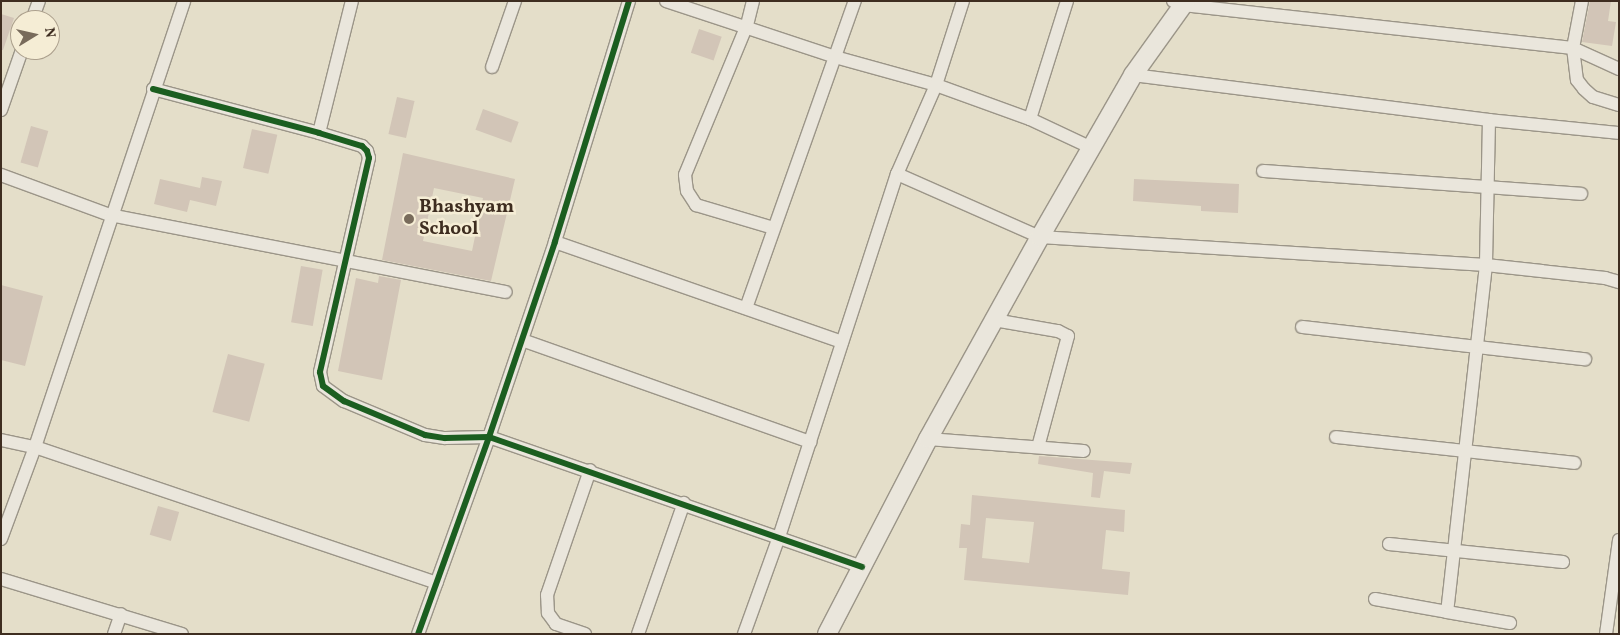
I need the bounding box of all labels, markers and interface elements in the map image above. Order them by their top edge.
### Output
north arrow [10,10,60,60]
text: N [39,26,59,39]
place label: Bhashyam School [419,197,514,241]
marker: Bhashyam School [403,213,415,225]

